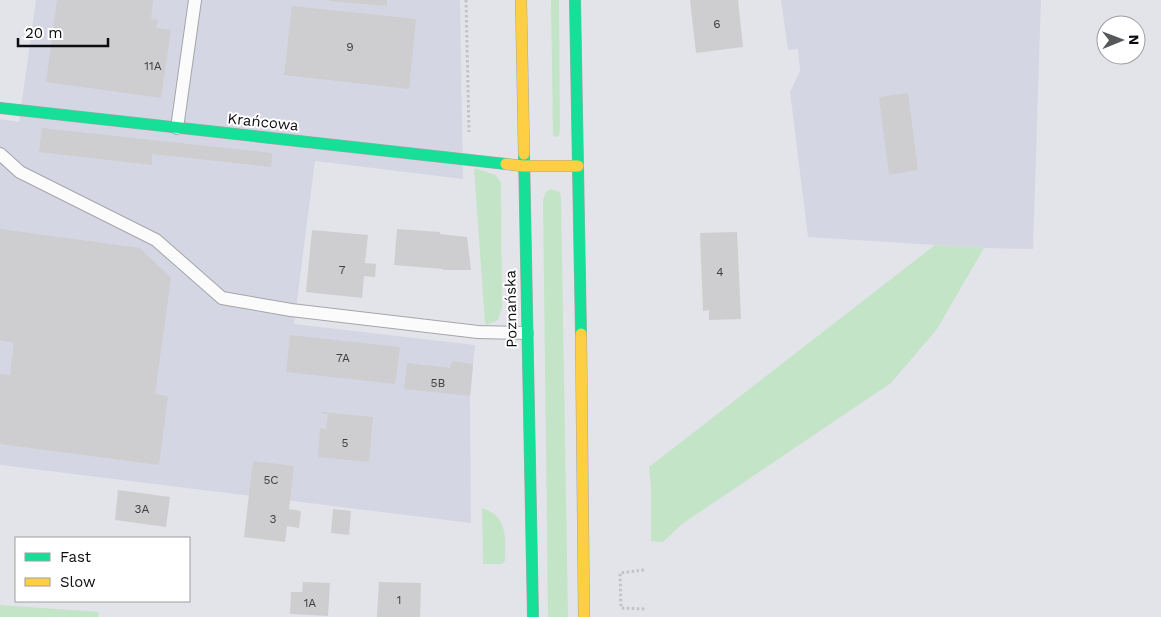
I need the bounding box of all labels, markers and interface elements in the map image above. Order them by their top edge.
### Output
scale bar [18,15,108,47]
north arrow [1096,15,1146,65]
house number: 6 [713,17,721,31]
text: 20 m [25,24,63,42]
text: N [1126,34,1142,45]
house number: 9 [346,40,354,54]
house number: 11A [144,59,162,73]
street label: Krańcowa [226,109,300,135]
house number: 7 [339,263,346,277]
house number: 4 [716,265,724,279]
street label: Poznańska [501,269,521,348]
house number: 7A [336,351,350,365]
house number: 5B [431,376,446,390]
house number: 5 [342,436,349,450]
house number: 5C [263,473,279,487]
house number: 3A [135,502,150,516]
house number: 3 [270,512,277,526]
legend [15,537,190,602]
text: Fast [60,548,92,566]
text: Slow [60,573,96,591]
house number: 1 [397,593,401,607]
house number: 1A [304,596,316,610]

